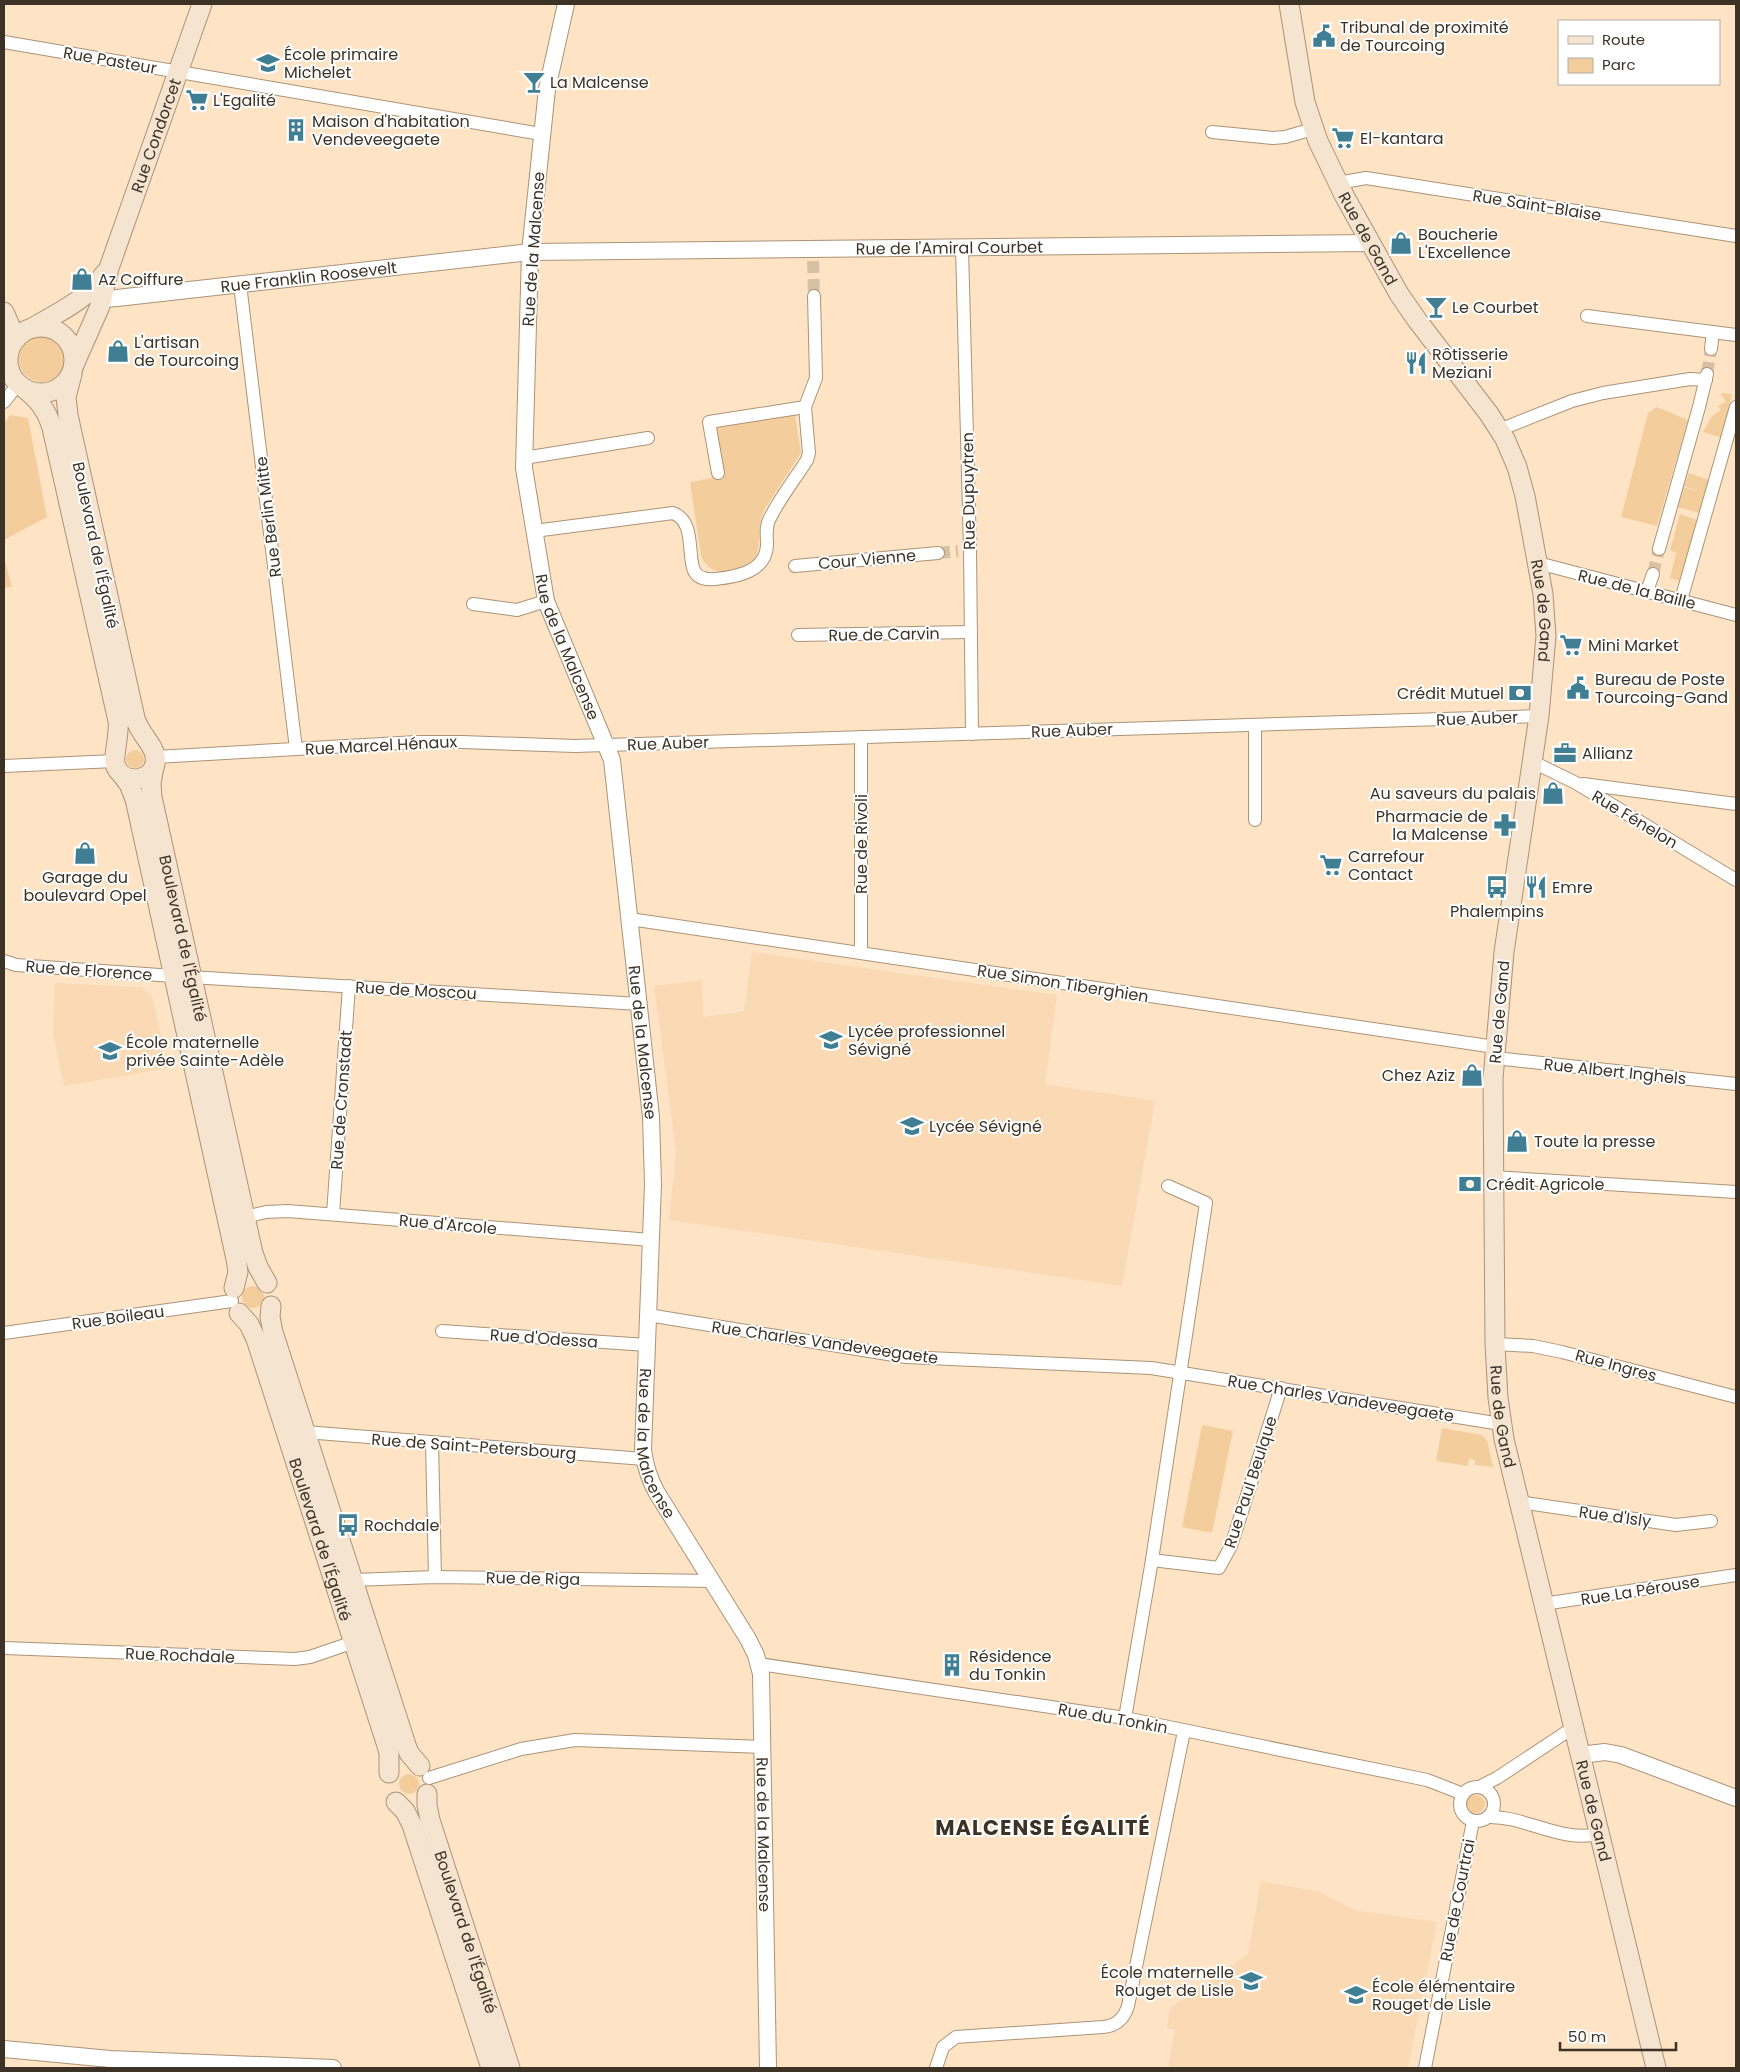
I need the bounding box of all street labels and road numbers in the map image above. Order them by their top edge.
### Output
street label: Rue Pasteur [61,41,158,80]
street label: Rue Condorcet [125,75,187,196]
street label: Rue de la Malcense [517,171,550,327]
street label: Rue Saint-Blaise [1471,184,1603,227]
street label: Rue de Gand [1332,188,1403,290]
street label: Rue de l'Amiral Courbet [856,236,1043,261]
street label: Rue Franklin Roosevelt [219,256,398,298]
street label: Rue Dupuytren [956,432,981,550]
street label: Rue Berlin Mitte [250,455,287,579]
street label: Boulevard de l'Égalité [67,460,124,631]
street label: Cour Vienne [817,544,917,575]
street label: Rue de Gand [1525,557,1557,663]
street label: Rue de la Baille [1576,564,1698,615]
street label: Rue de la Malcense [530,572,605,724]
street label: Rue de Carvin [828,622,940,647]
street label: Rue Auber [1436,706,1518,731]
street label: Rue Auber [1031,718,1113,743]
street label: Rue Marcel Hénaux [304,730,458,761]
street label: Rue Auber [627,731,709,756]
street label: Rue Fénelon [1587,785,1682,854]
street label: Rue de Rivoli [850,794,873,894]
street label: Boulevard de l'Égalité [153,853,212,1024]
street label: Rue de Florence [25,955,153,986]
street label: Rue Simon Tiberghien [976,959,1150,1008]
street label: Rue de Gand [1484,959,1515,1065]
street label: Rue de la Malcense [622,964,662,1121]
street label: Rue de Moscou [355,976,477,1005]
street label: Rue de Cronstadt [325,1029,358,1170]
street label: Rue Albert Inghels [1543,1053,1687,1090]
street label: Rue d'Arcole [398,1209,498,1240]
street label: Rue Boileau [70,1300,166,1335]
street label: Rue Charles Vandeveegaete [710,1315,940,1370]
street label: Rue d'Odessa [489,1323,599,1354]
street label: Rue Ingres [1573,1344,1659,1387]
street label: Rue de Gand [1484,1365,1522,1470]
street label: Rue de la Malcense [631,1368,681,1523]
street label: Rue Charles Vandeveegaete [1226,1369,1456,1428]
street label: Rue Paul Beulque [1218,1413,1283,1551]
street label: Rue de Saint-Petersbourg [371,1428,577,1465]
street label: Boulevard de l'Égalité [283,1455,357,1624]
street label: Rue d'Isly [1577,1500,1653,1533]
street label: Rue de Riga [486,1566,580,1591]
street label: Rue La Pérouse [1579,1570,1701,1611]
street label: Rue Rochdale [125,1642,235,1669]
street label: Rue du Tonkin [1056,1698,1170,1739]
street label: Rue de la Malcense [750,1757,776,1912]
street label: Rue de Gand [1570,1758,1617,1864]
street label: Rue de Courtrai [1434,1837,1481,1963]
street label: Boulevard de l'Égalité [429,1848,503,2017]

